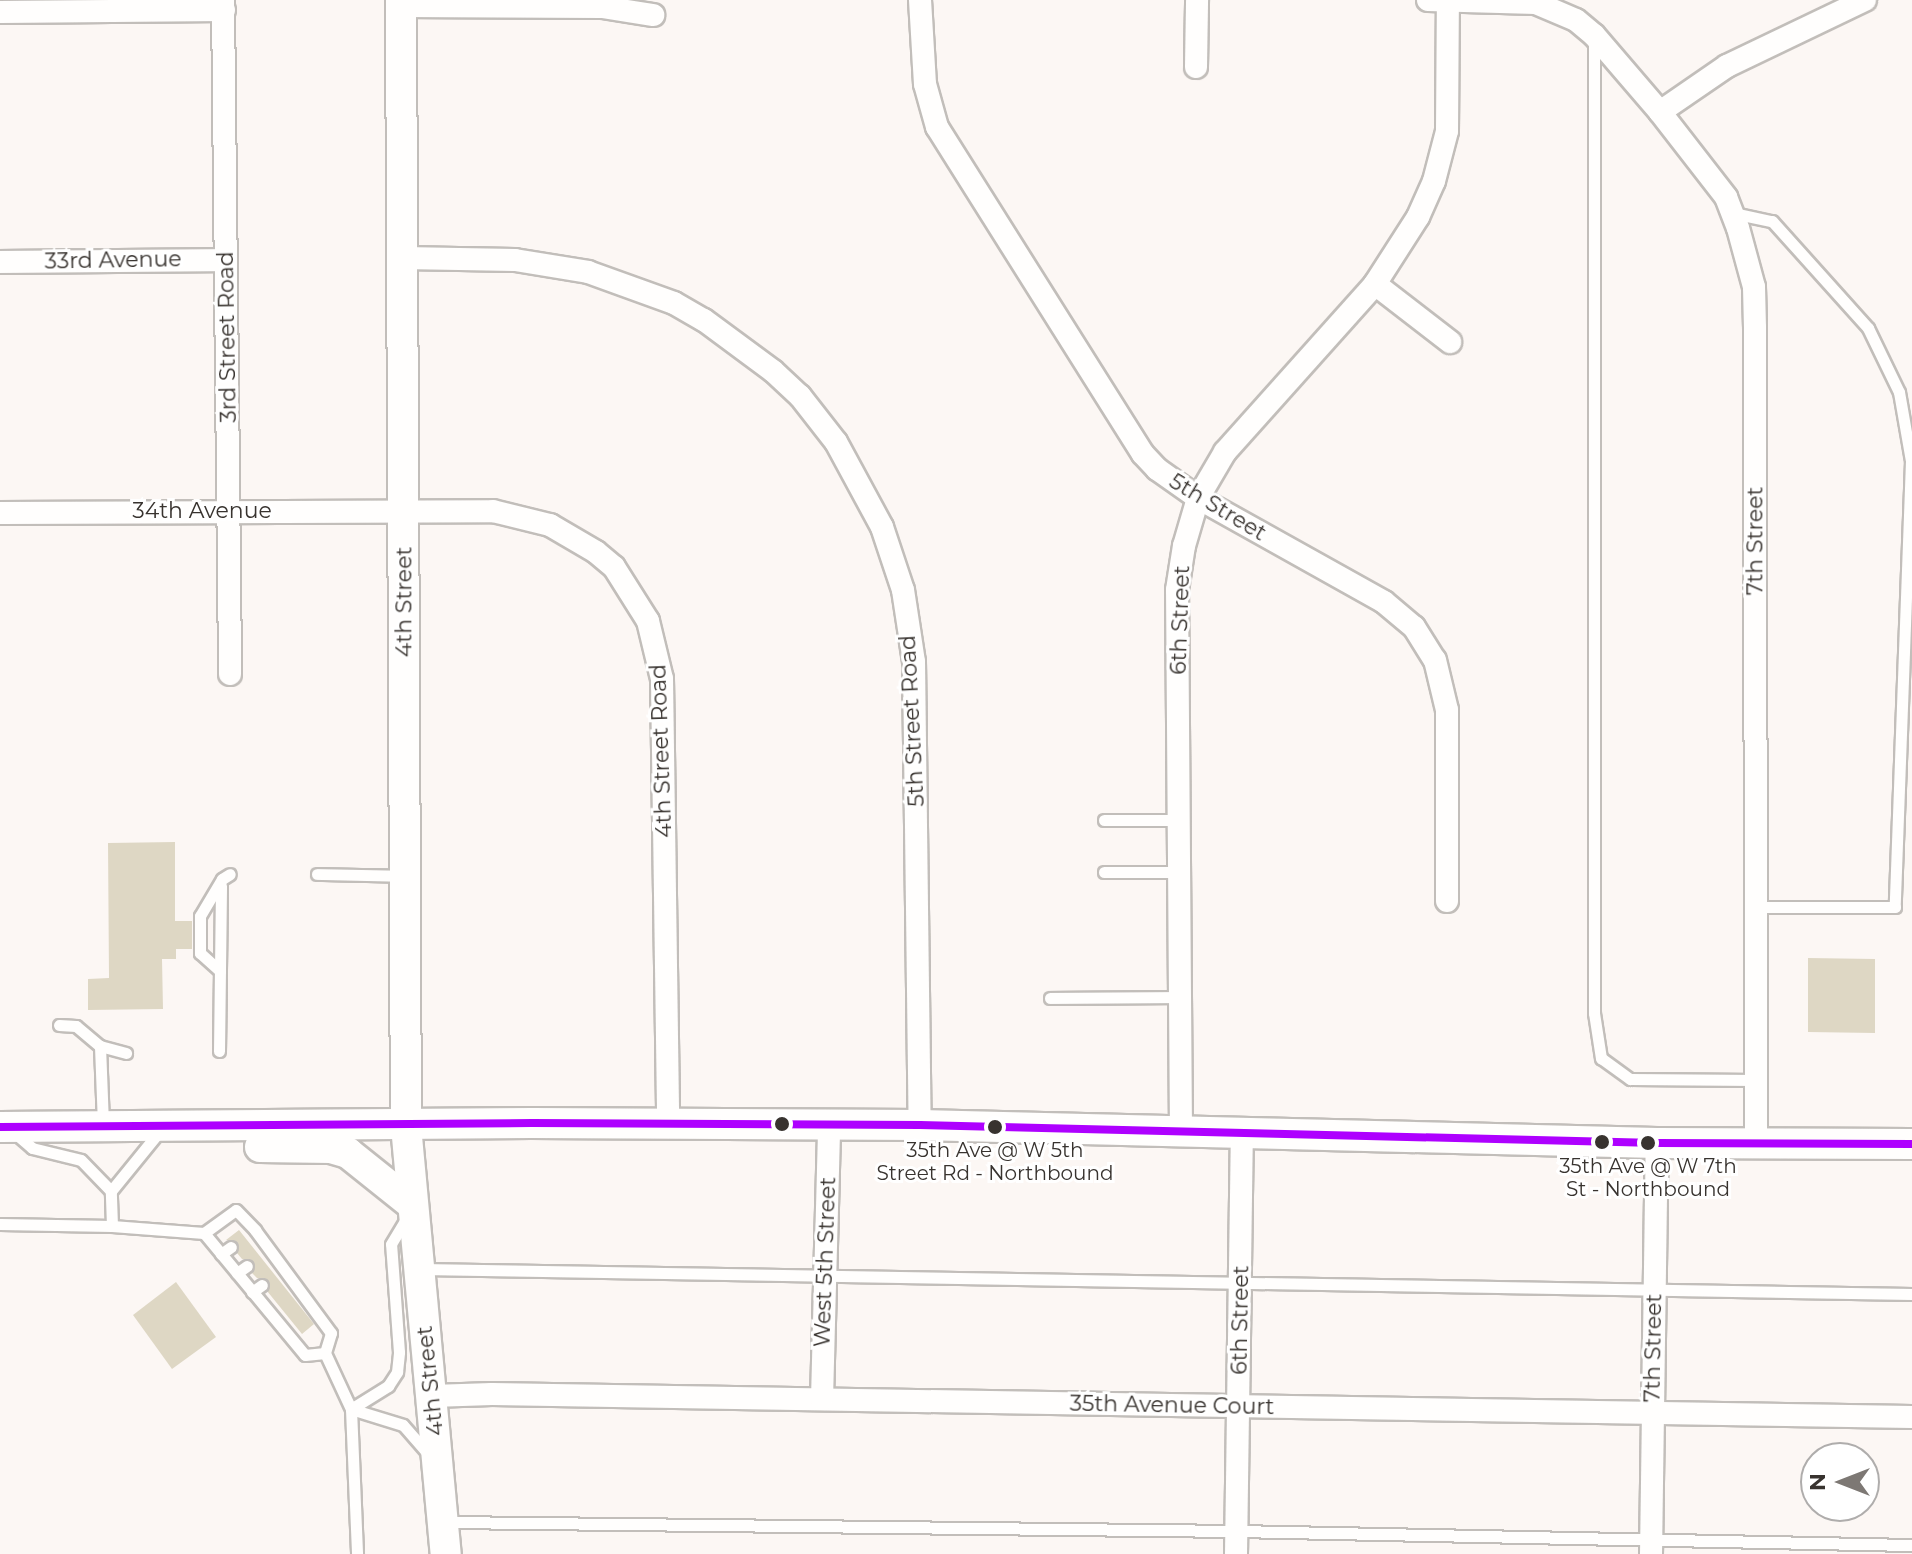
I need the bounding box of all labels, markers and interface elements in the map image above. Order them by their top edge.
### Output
street label: 33rd Avenue [44,246,182,274]
street label: 3rd Street Road [212,251,242,423]
street label: 5th Street [1165,468,1271,546]
street label: 7th Street [1742,487,1768,595]
street label: 34th Avenue [132,498,272,524]
street label: 4th Street [391,547,417,657]
street label: 6th Street [1165,565,1195,675]
street label: 5th Street Road [894,635,930,807]
street label: 4th Street Road [645,664,677,838]
unlabelled marker [774,1116,790,1132]
marker: 35th Ave @ W 5th Street Rd - Northbound [987,1119,1003,1135]
unlabelled marker [1594,1134,1610,1150]
marker: 35th Ave @ W 7th St - Northbound [1640,1135,1656,1151]
place label: 35th Ave @ W 5th Street Rd - Northbound [876,1138,1114,1185]
place label: 35th Ave @ W 7th St - Northbound [1559,1154,1737,1201]
street label: West 5th Street [809,1176,841,1348]
street label: 6th Street [1226,1265,1254,1375]
street label: 7th Street [1639,1293,1667,1403]
street label: 4th Street [411,1325,449,1437]
street label: 35th Avenue Court [1069,1390,1275,1420]
north arrow [1800,1442,1880,1522]
text: N [1804,1473,1831,1491]

